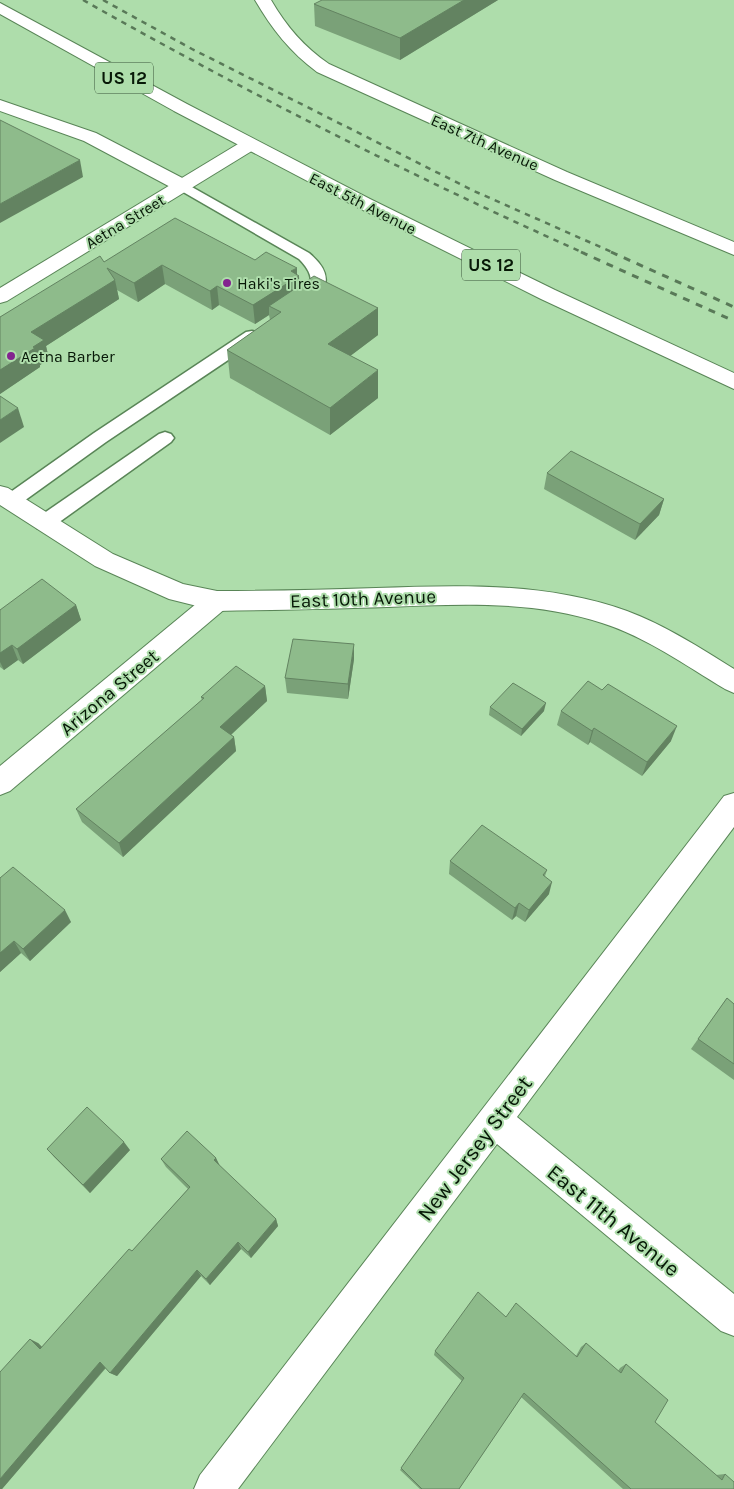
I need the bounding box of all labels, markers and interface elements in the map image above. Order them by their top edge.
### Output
road number: US 12 [95,62,153,94]
street label: East 7th Avenue [428,110,541,175]
street label: East 5th Avenue [306,168,419,239]
street label: Aetna Street [82,190,169,253]
road number: US 12 [462,250,520,280]
place label: Haki's Tires [237,274,320,293]
marker: Haki's Tires [221,277,233,289]
place label: Aetna Barber [21,347,115,366]
marker: Aetna Barber [5,350,17,362]
street label: East 10th Avenue [290,585,436,613]
street label: Arizona Street [56,645,163,740]
street label: New Jersey Street [412,1071,538,1226]
street label: East 11th Avenue [542,1159,685,1282]

